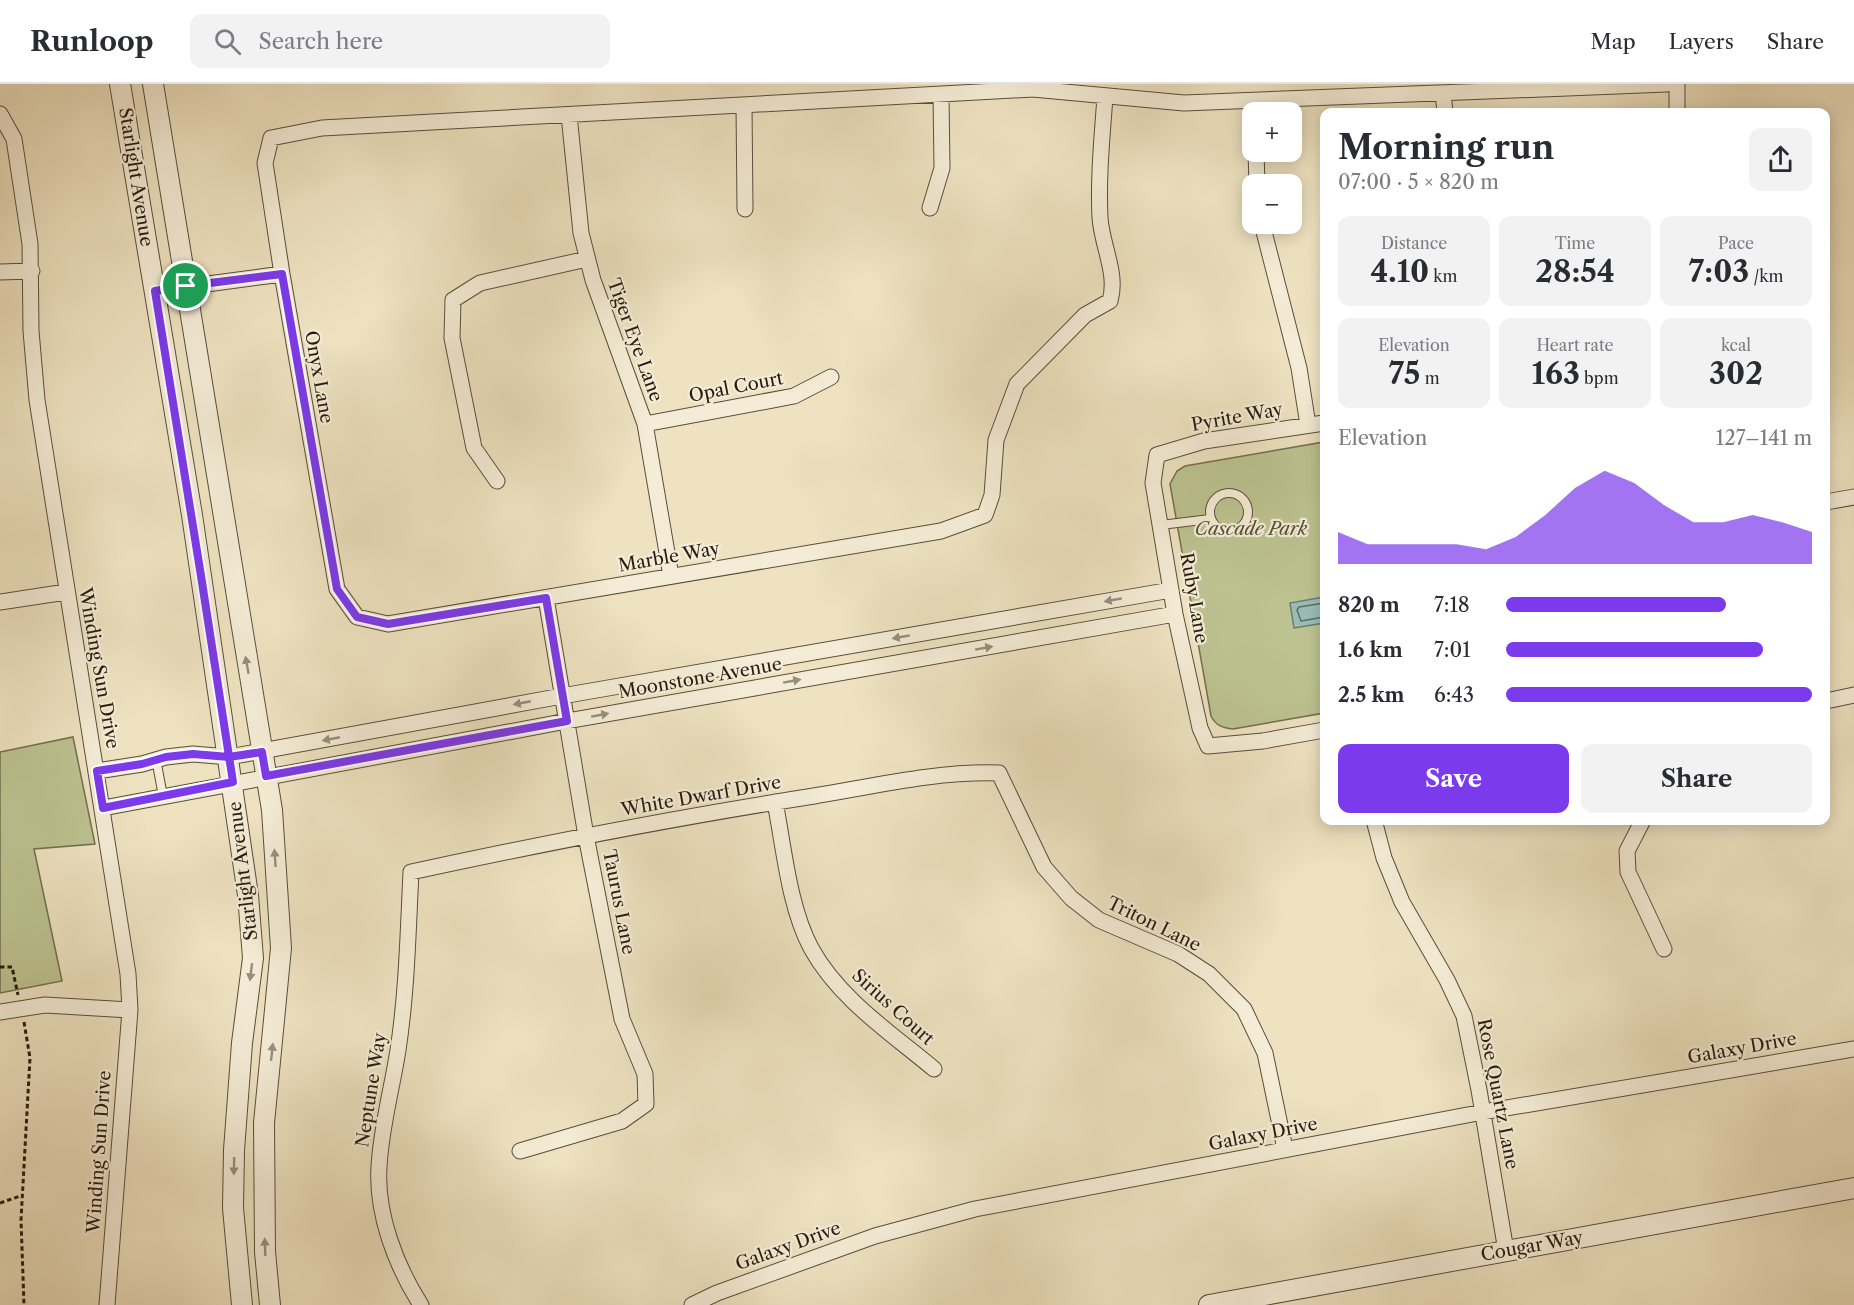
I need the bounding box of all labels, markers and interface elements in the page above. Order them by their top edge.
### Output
search box [190,14,610,68]
text: Runloop [30,24,154,58]
icon: search [211,25,244,58]
text: Search here [259,28,383,55]
text: Map [1591,29,1636,54]
text: Layers [1669,29,1734,54]
text: Share [1767,29,1824,54]
map controls [1242,102,1302,234]
button: + [1242,102,1302,162]
street label: Starlight Avenue [114,106,158,248]
text: Morning run [1338,127,1554,168]
button: share [1749,128,1812,191]
text: 07:00 · 5 × 820 m [1338,170,1499,194]
button: − [1242,174,1302,234]
text: Distance [1381,233,1447,253]
text: Time [1555,233,1595,253]
text: Pace [1718,233,1754,253]
text: 4.10 [1371,253,1429,290]
text: 28:54 [1535,253,1615,290]
text: 7:03 [1689,253,1749,290]
pin [160,260,211,311]
text: km [1429,266,1457,286]
text: /km [1749,266,1783,286]
icon: arrive [169,269,202,302]
street label: Tiger Eye Lane [602,275,668,405]
street label: Onyx Lane [300,329,338,425]
text: Elevation [1378,335,1450,355]
text: Heart rate [1536,335,1614,355]
text: kcal [1721,335,1751,355]
text: 75 [1388,355,1420,392]
text: 163 [1531,355,1580,392]
text: 302 [1709,355,1763,392]
street label: Opal Court [687,367,786,407]
text: m [1420,368,1440,388]
text: bpm [1580,368,1619,388]
street label: Pyrite Way [1189,398,1286,436]
text: Elevation [1338,426,1427,450]
text: 127–141 m [1716,426,1812,450]
park label: Cascade Park [1195,518,1308,540]
street label: Marble Way [617,537,722,577]
street label: Ruby Lane [1175,551,1213,645]
street label: Winding Sun Drive [74,585,124,750]
text: 820 m [1338,593,1400,617]
text: 7:18 [1434,593,1470,617]
one-way arrow [1104,596,1123,605]
one-way arrow [891,633,910,642]
text: 1.6 km [1338,638,1403,662]
text: 7:01 [1434,638,1471,662]
one-way arrow [975,643,994,652]
street label: Moonstone Avenue [617,653,783,703]
one-way arrow [242,655,251,674]
one-way arrow [783,677,802,686]
text: 2.5 km [1338,683,1405,707]
text: 6:43 [1434,683,1474,707]
one-way arrow [513,699,532,708]
one-way arrow [591,710,610,719]
one-way arrow [321,735,340,744]
button: Save [1338,744,1569,813]
button: Share [1581,744,1812,813]
street label: White Dwarf Drive [618,771,783,821]
street label: Starlight Avenue [224,800,262,942]
one-way arrow [270,848,280,867]
street label: Taurus Lane [598,848,640,956]
street label: Triton Lane [1104,892,1204,956]
one-way arrow [246,963,256,982]
street label: Sirius Court [847,964,939,1050]
street label: Rose Quartz Lane [1473,1017,1523,1171]
street label: Galaxy Drive [1686,1028,1798,1068]
street label: Neptune Way [351,1030,391,1149]
one-way arrow [267,1043,277,1062]
street label: Winding Sun Drive [82,1070,116,1235]
street label: Galaxy Drive [1207,1113,1319,1155]
one-way arrow [229,1157,239,1176]
street label: Galaxy Drive [732,1217,844,1275]
street label: Cougar Way [1479,1226,1586,1266]
one-way arrow [261,1237,270,1256]

